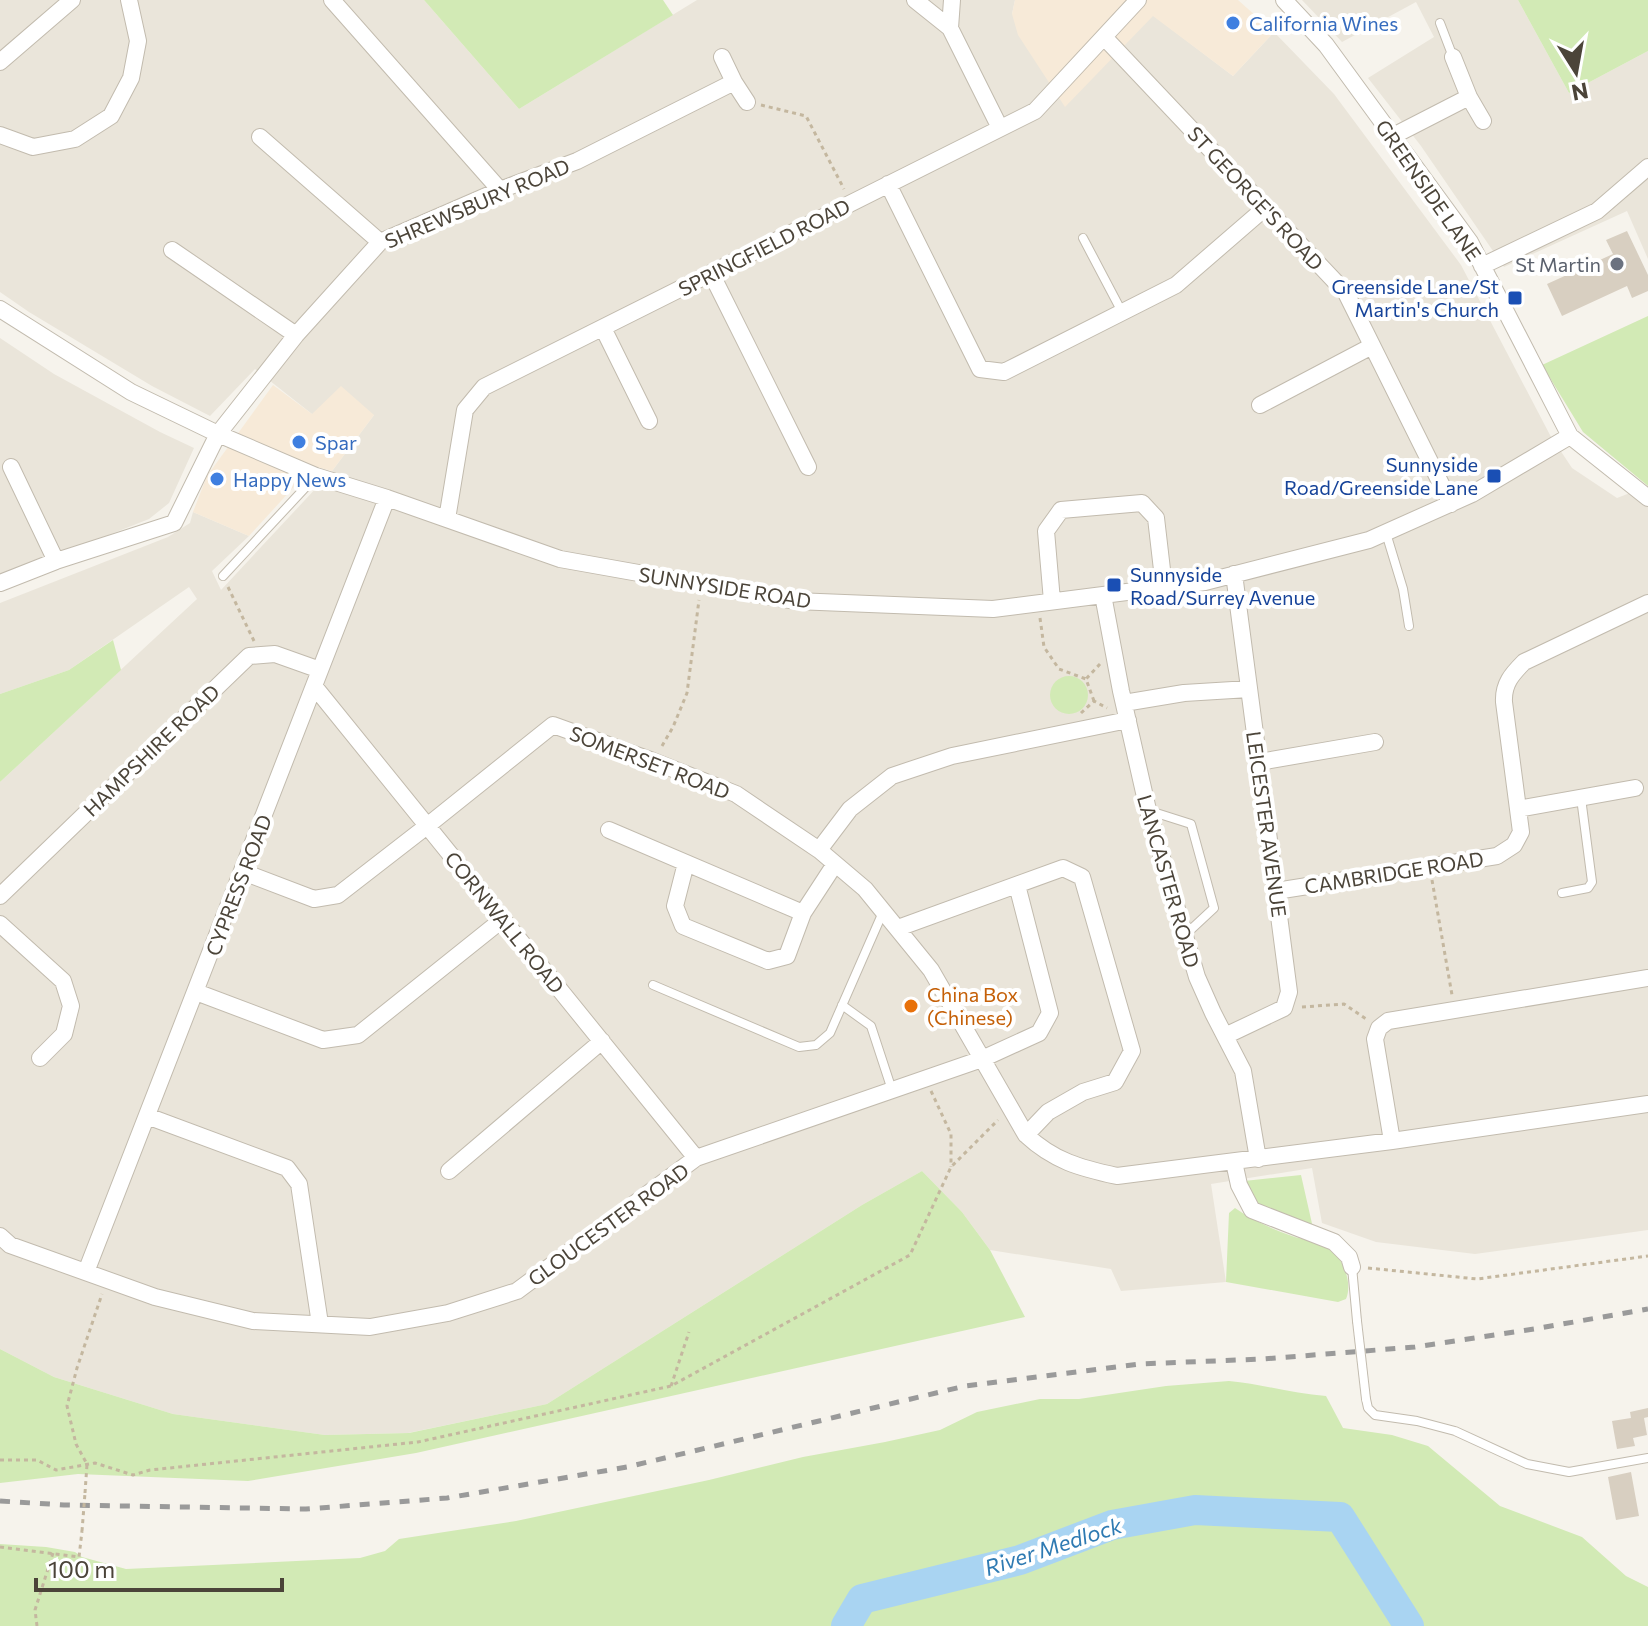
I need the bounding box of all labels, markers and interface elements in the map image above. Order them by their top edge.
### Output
place label: California Wines [1249,11,1398,35]
marker: California Wines [1224,14,1242,32]
north arrow [1536,32,1616,112]
text: N [1569,77,1591,107]
street label: GREENSIDE LANE [1371,115,1487,265]
street label: ST GEORGE'S ROAD [1183,121,1329,275]
street label: SHREWSBURY ROAD [381,153,573,253]
street label: SPRINGFIELD ROAD [674,193,854,301]
place label: St Martin [1515,252,1601,276]
marker: St Martin [1608,255,1626,273]
place label: Greenside Lane/St Martin's Church [1331,274,1499,321]
marker: Greenside Lane/St Martin's Church [1506,289,1524,307]
place label: Spar [315,430,357,454]
marker: Spar [290,433,308,451]
place label: Sunnyside Road/Greenside Lane [1284,452,1478,499]
place label: Happy News [233,467,346,491]
marker: Sunnyside Road/Greenside Lane [1485,467,1503,485]
marker: Happy News [208,470,226,488]
street label: SUNNYSIDE ROAD [637,562,813,612]
place label: Sunnyside Road/Surrey Avenue [1130,562,1315,609]
marker: Sunnyside Road/Surrey Avenue [1105,576,1123,594]
street label: HAMPSHIRE ROAD [78,679,224,821]
street label: SOMERSET ROAD [566,720,734,804]
street label: LEICESTER AVENUE [1242,730,1292,918]
street label: LANCASTER ROAD [1133,792,1205,970]
street label: CYPRESS ROAD [200,811,276,959]
street label: CORNWALL ROAD [440,846,570,998]
street label: CAMBRIDGE ROAD [1303,846,1485,898]
place label: China Box (Chinese) [927,982,1018,1029]
marker: China Box (Chinese) [902,997,920,1015]
street label: GLOUCESTER ROAD [523,1158,693,1290]
water label: River Medlock [981,1511,1126,1581]
scale bar [36,1542,282,1592]
text: 100 m [48,1554,115,1583]

